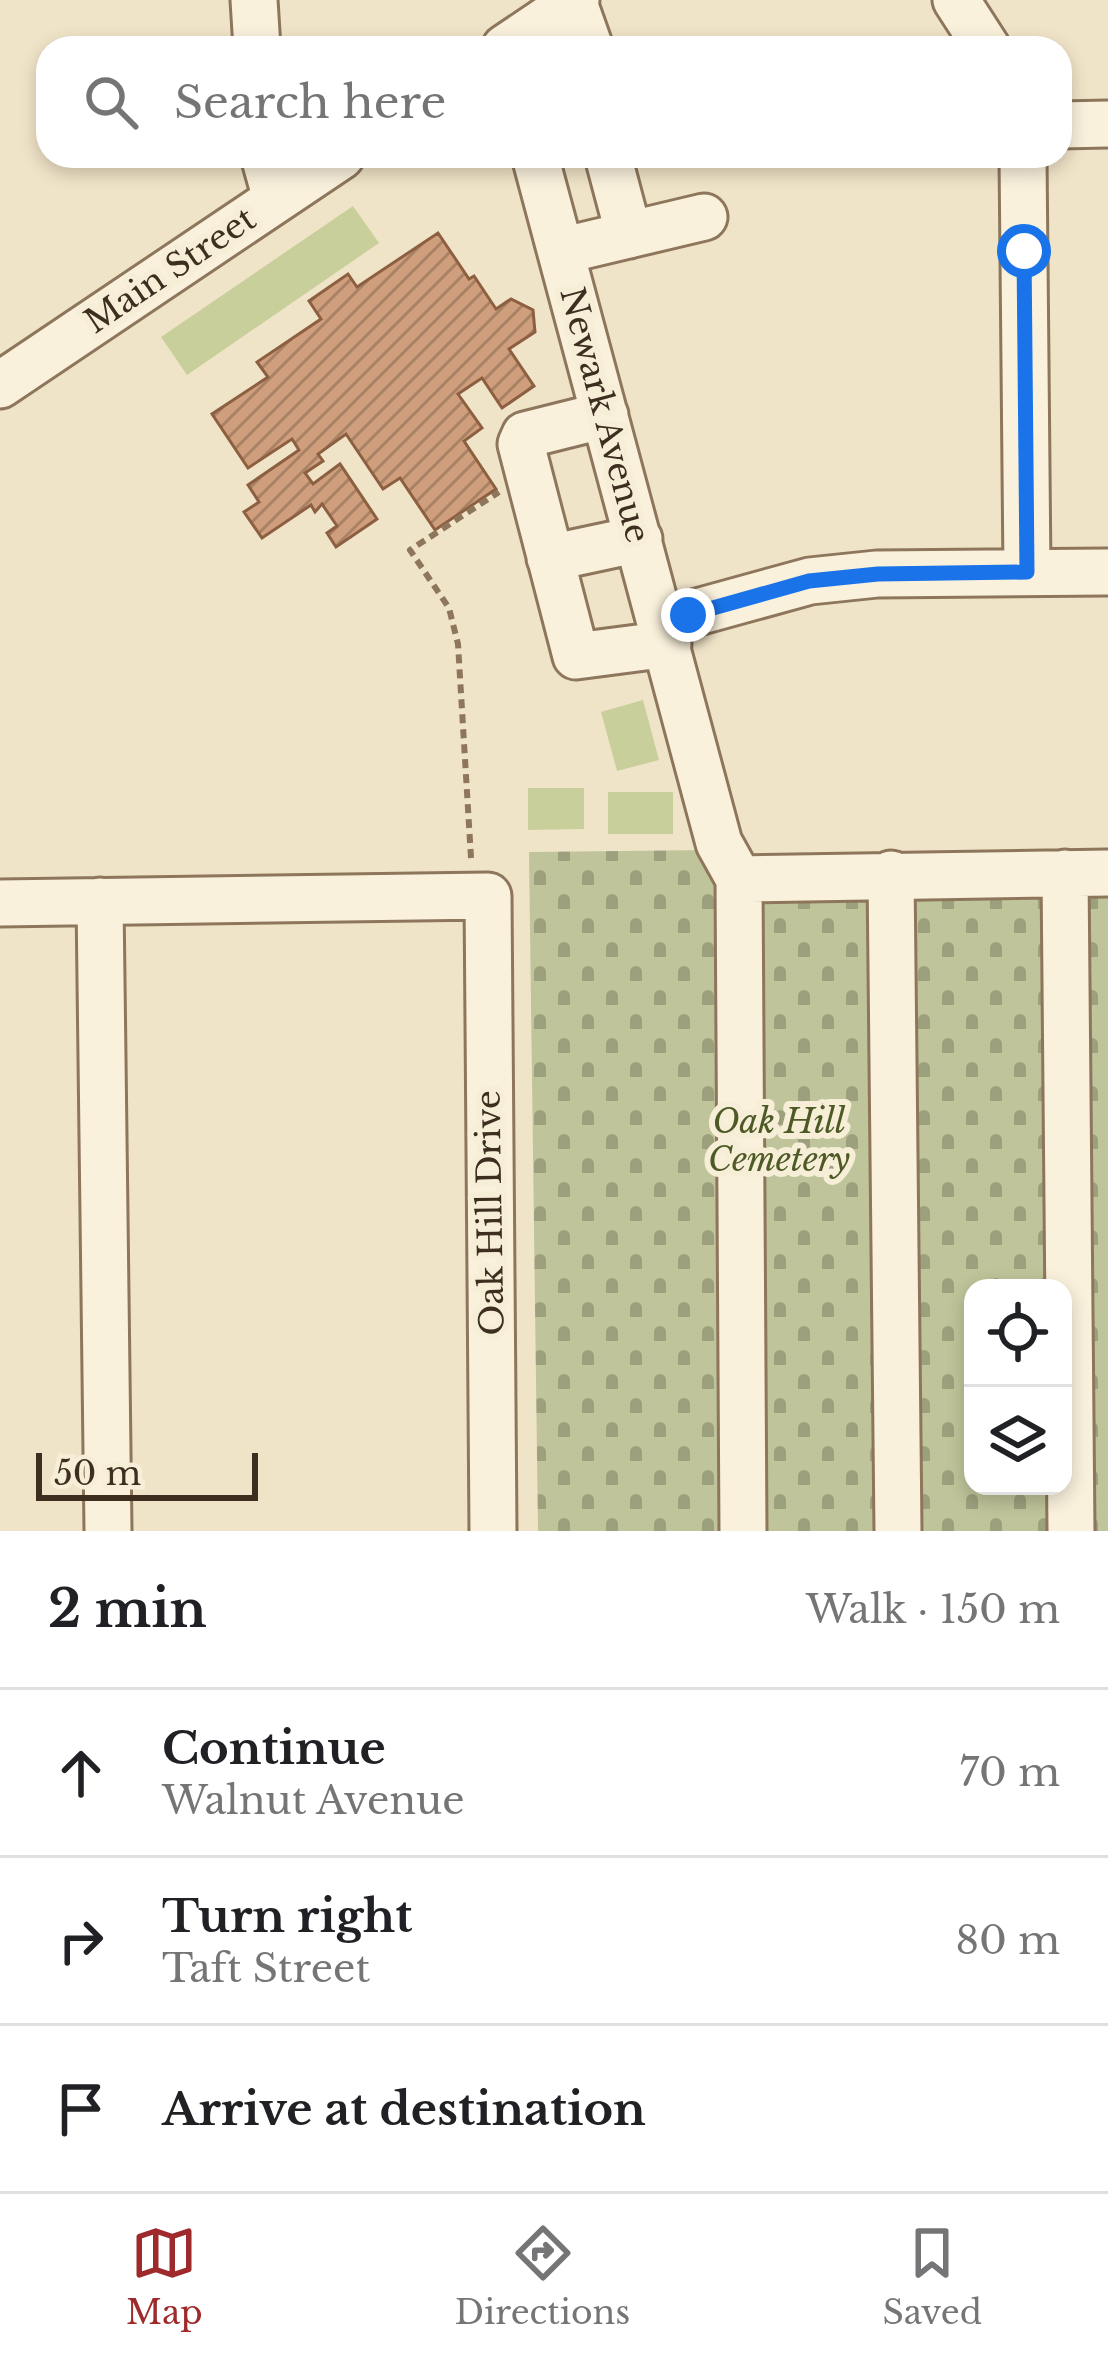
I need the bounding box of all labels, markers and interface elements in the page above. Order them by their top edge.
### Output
search box [36,36,1072,168]
icon: search [78,69,144,135]
text: Search here [174,74,446,130]
street label: Main Street [77,198,264,342]
route start [997,224,1051,278]
street label: Newark Avenue [551,283,659,547]
route end [661,588,715,642]
street label: Oak Hill Drive [467,1090,513,1336]
park label: Oak Hill Cemetery [708,1101,850,1180]
map controls [964,1279,1072,1495]
button: locate [964,1279,1072,1387]
button: layers [964,1387,1072,1495]
scale bar [36,1447,258,1500]
text: 50 m [54,1453,141,1494]
text: 2 min [48,1578,207,1641]
text: Walk · 150 m [806,1585,1060,1634]
text: Continue [162,1720,386,1776]
icon: ahead [48,1740,114,1806]
text: 70 m [960,1748,1060,1797]
text: Walnut Avenue [162,1776,465,1825]
text: Turn right [162,1888,412,1944]
icon: right [48,1908,114,1974]
text: 80 m [955,1916,1060,1965]
text: Taft Street [162,1944,370,1993]
icon: arrive [48,2076,114,2142]
text: Arrive at destination [162,2081,646,2137]
tab: Map [126,2220,203,2333]
tab: Directions [455,2220,630,2333]
tab: Saved [882,2220,982,2333]

